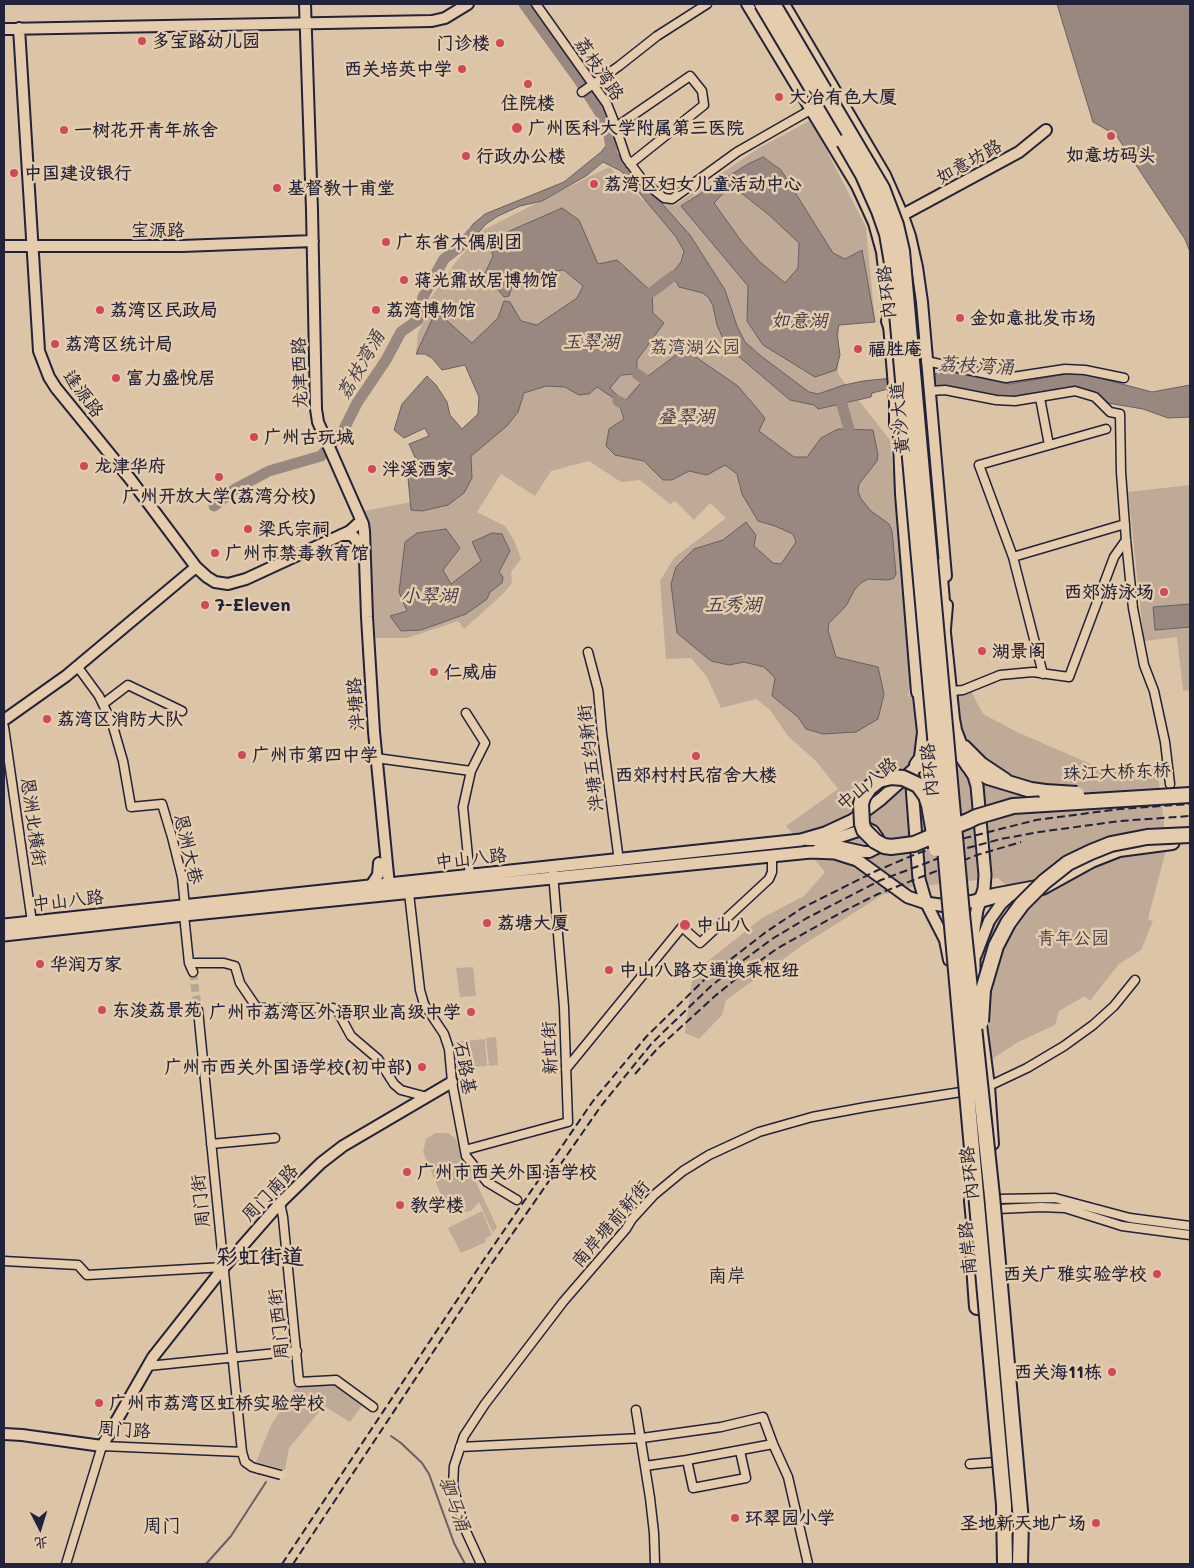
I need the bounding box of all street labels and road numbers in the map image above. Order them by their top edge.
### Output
street label: 荔枝湾路 [570,33,628,105]
street label: 如意坊路 [932,135,1006,189]
street label: 宝源路 [131,219,185,241]
street label: 内环路 [873,264,901,320]
street label: 龙津西路 [288,337,312,409]
street label: 逢源路 [58,366,108,422]
street label: 黄沙大道 [886,381,914,455]
street label: 泮塘路 [343,676,369,732]
street label: 泮塘五约新街 [574,703,608,813]
street label: 内环路 [917,742,943,798]
street label: 中山八路 [832,753,902,815]
street label: 珠江大桥东桥 [1063,759,1171,785]
street label: 恩洲北横街 [16,776,50,868]
street label: 恩洲大巷 [169,811,207,887]
street label: 中山八路 [434,844,508,874]
street label: 中山八路 [31,886,105,916]
street label: 新虹街 [538,1021,562,1075]
street label: 石路基 [450,1040,480,1096]
street label: 内环路 [956,1145,984,1201]
street label: 周门南路 [237,1160,303,1226]
street label: 周门街 [187,1173,215,1229]
street label: 南岸塘前新街 [567,1176,655,1272]
street label: 南岸路 [955,1220,981,1276]
street label: 周门西街 [264,1287,294,1361]
street label: 周门路 [96,1417,152,1443]

